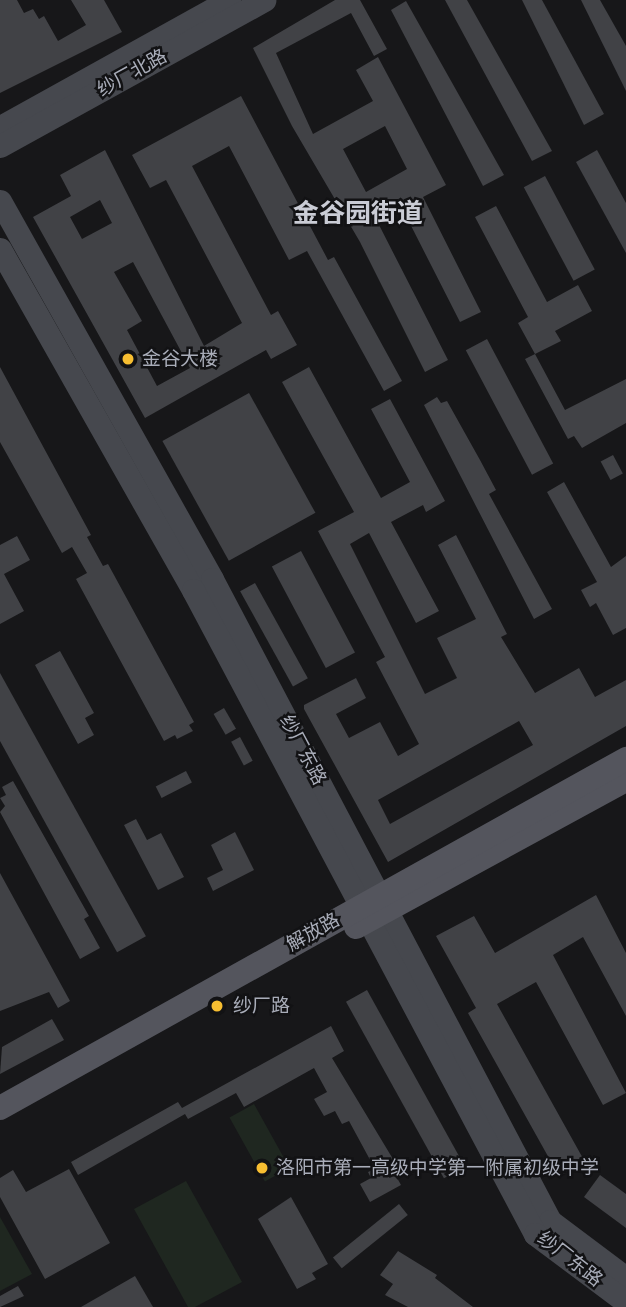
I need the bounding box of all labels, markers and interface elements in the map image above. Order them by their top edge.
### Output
street label: 纱厂北路 [93,45,171,101]
district label: 金谷园街道 [293,198,423,230]
place label: 金谷大楼 [142,348,218,370]
marker: 金谷大楼 [120,351,136,367]
street label: 纱厂东路 [275,711,331,789]
street label: 解放路 [283,908,343,956]
place label: 纱厂路 [233,995,290,1017]
marker: 纱厂路 [207,996,227,1016]
place label: 洛阳市第一高级中学第一附属初级中学 [276,1157,599,1179]
marker: 洛阳市第一高级中学第一附属初级中学 [254,1160,270,1176]
street label: 纱厂东路 [533,1227,607,1291]

